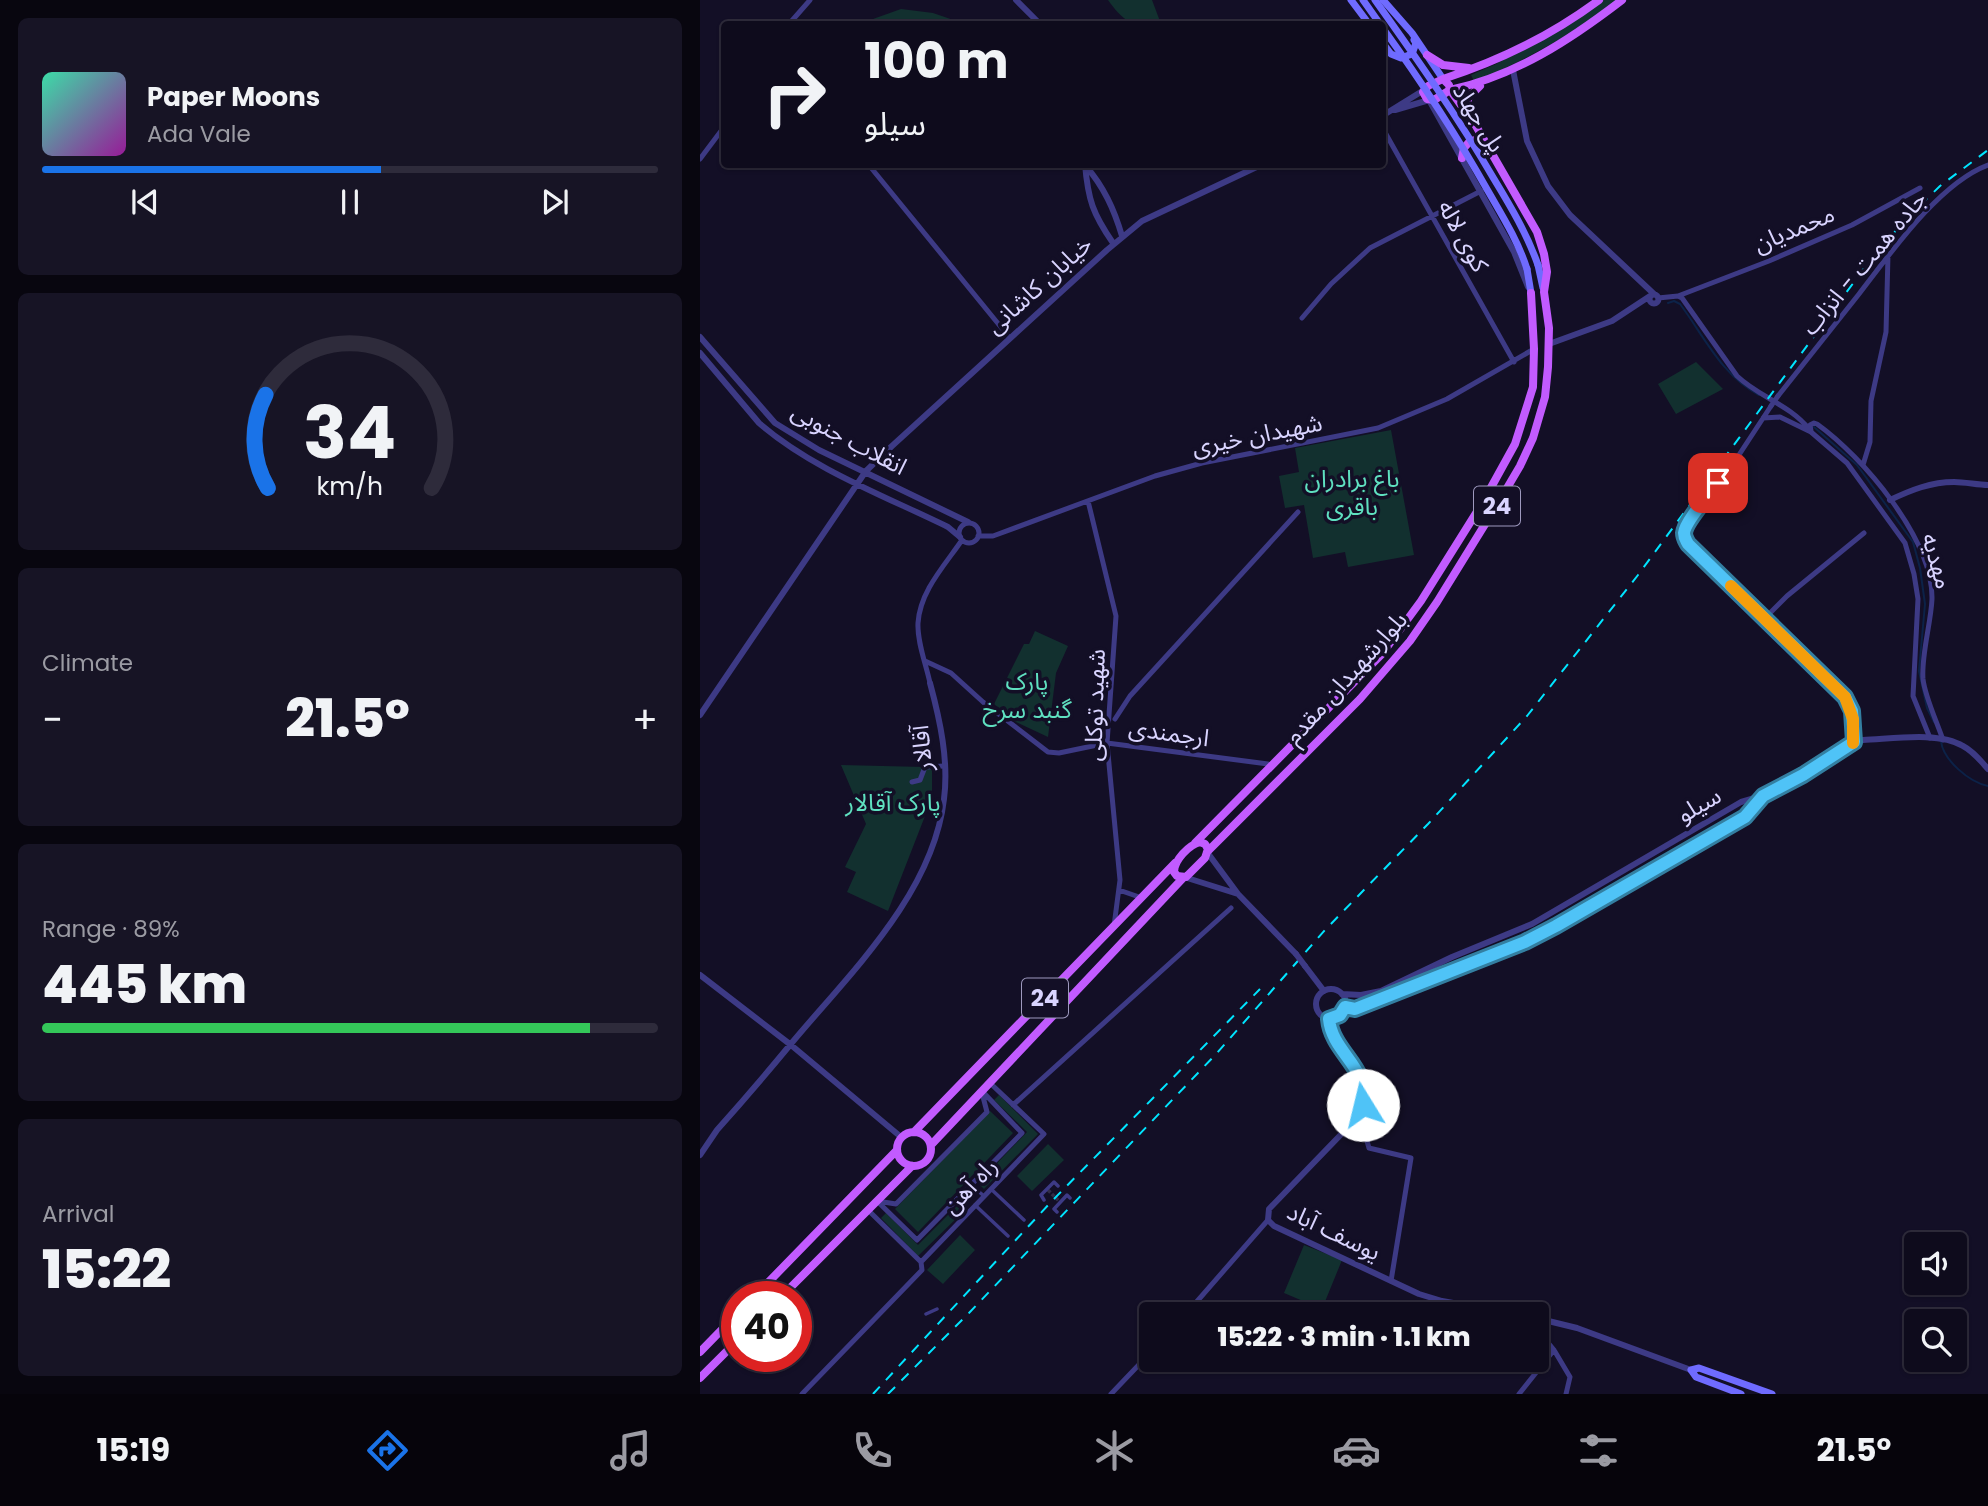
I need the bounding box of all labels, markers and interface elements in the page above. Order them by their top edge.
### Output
text: 100 m [864,27,1009,95]
icon: right [749,49,840,140]
street label: پل جهاد [1445,77,1514,159]
text: Paper Moons [147,79,320,115]
text: سیلو [864,101,926,146]
text: Ada Vale [147,118,251,150]
icon: previous [126,183,164,221]
icon: pause [331,183,369,221]
icon: next [536,183,574,221]
street label: جاده همت - انزاب [1793,183,1934,342]
street label: کوی لاله [1430,194,1497,279]
street label: محمدیان [1748,197,1839,260]
street label: خیابان کاشانی [978,228,1099,341]
text: 34 [303,382,397,483]
street label: انقلاب جنوبی [786,394,913,483]
street label: شهیدان خیری [1189,406,1325,463]
pin [1688,453,1748,513]
park label: باغ برادران باقری [1305,462,1399,523]
icon: arrive [1699,464,1737,502]
text: km/h [317,469,383,504]
road number: 24 [1474,486,1520,526]
street label: مهدیه [1914,529,1961,593]
street label: بلوارشهیدان مقدم [1277,604,1416,753]
text: Climate [42,647,133,679]
street label: شهید توکلی [1076,648,1113,762]
park label: پارک گنبد سرخ [982,665,1073,727]
text: 21.5° [285,682,410,755]
text: − [42,693,63,746]
text: + [632,693,658,746]
street label: ارجمندی [1127,711,1211,754]
street label: آقالار [903,723,940,773]
street label: سیلو [1670,779,1727,830]
park label: پارک آقالار [844,786,941,819]
text: Range · 89% [42,913,180,945]
text: 445 km [42,948,247,1021]
road number: 24 [1022,979,1068,1018]
position arrow [1326,1068,1400,1142]
street label: راه آهن [935,1150,1005,1221]
street label: یوسف آباد [1282,1195,1387,1268]
text: Arrival [42,1198,114,1230]
map controls [1904,1232,1967,1372]
button: sound [1904,1232,1967,1295]
text: 15:22 [42,1233,171,1306]
speed limit sign: 40 [721,1281,812,1372]
button: search [1904,1309,1967,1372]
text: 15:22 · 3 min · 1.1 km [1217,1319,1471,1355]
icon: directions [363,1426,412,1475]
icon: music [606,1426,655,1475]
icon: phone [848,1426,897,1475]
icon: climate [1090,1426,1139,1475]
icon: car [1332,1426,1381,1475]
icon: filters [1574,1426,1623,1475]
text: 15:19 [97,1427,170,1472]
text: 21.5° [1816,1427,1891,1472]

